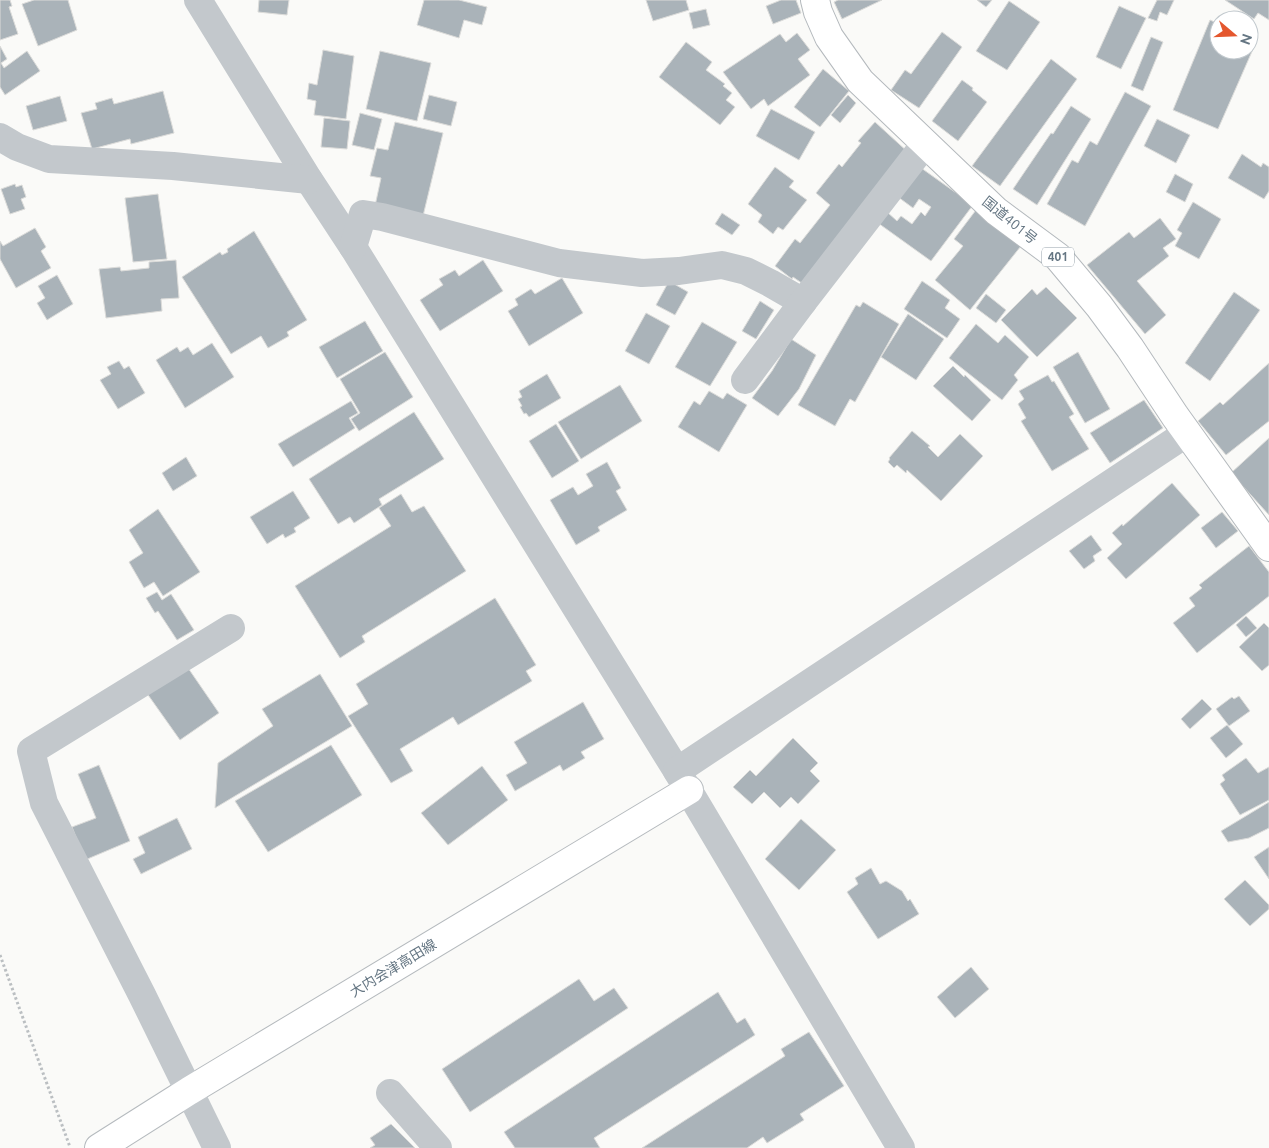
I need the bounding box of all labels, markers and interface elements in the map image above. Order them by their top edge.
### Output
north arrow [1209,10,1259,60]
text: N [1237,32,1256,47]
street label: 国道401号 [979,193,1041,247]
road number: 401 [1042,248,1074,266]
street label: 大内会津高田線 [347,936,439,1000]

